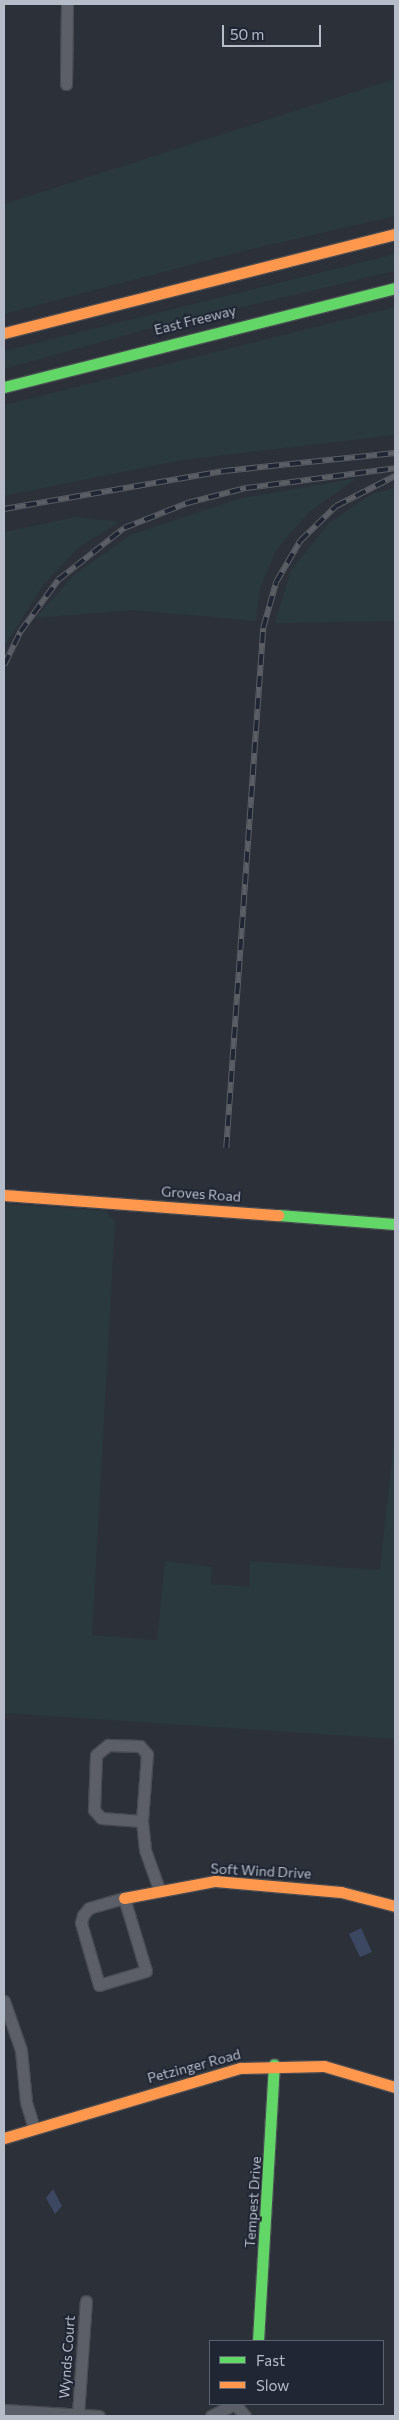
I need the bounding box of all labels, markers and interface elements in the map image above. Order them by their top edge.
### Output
scale bar [224,15,323,47]
text: 50 m [230,25,264,43]
street label: East Freeway [152,302,238,338]
street label: Groves Road [161,1183,241,1205]
street label: Soft Wind Drive [210,1860,312,1882]
street label: Petzinger Road [145,2045,243,2087]
street label: Tempest Drive [241,2156,265,2248]
street label: Wynds Court [56,2315,78,2399]
legend [209,2340,384,2405]
text: Fast [256,2351,285,2369]
text: Slow [256,2376,289,2394]

